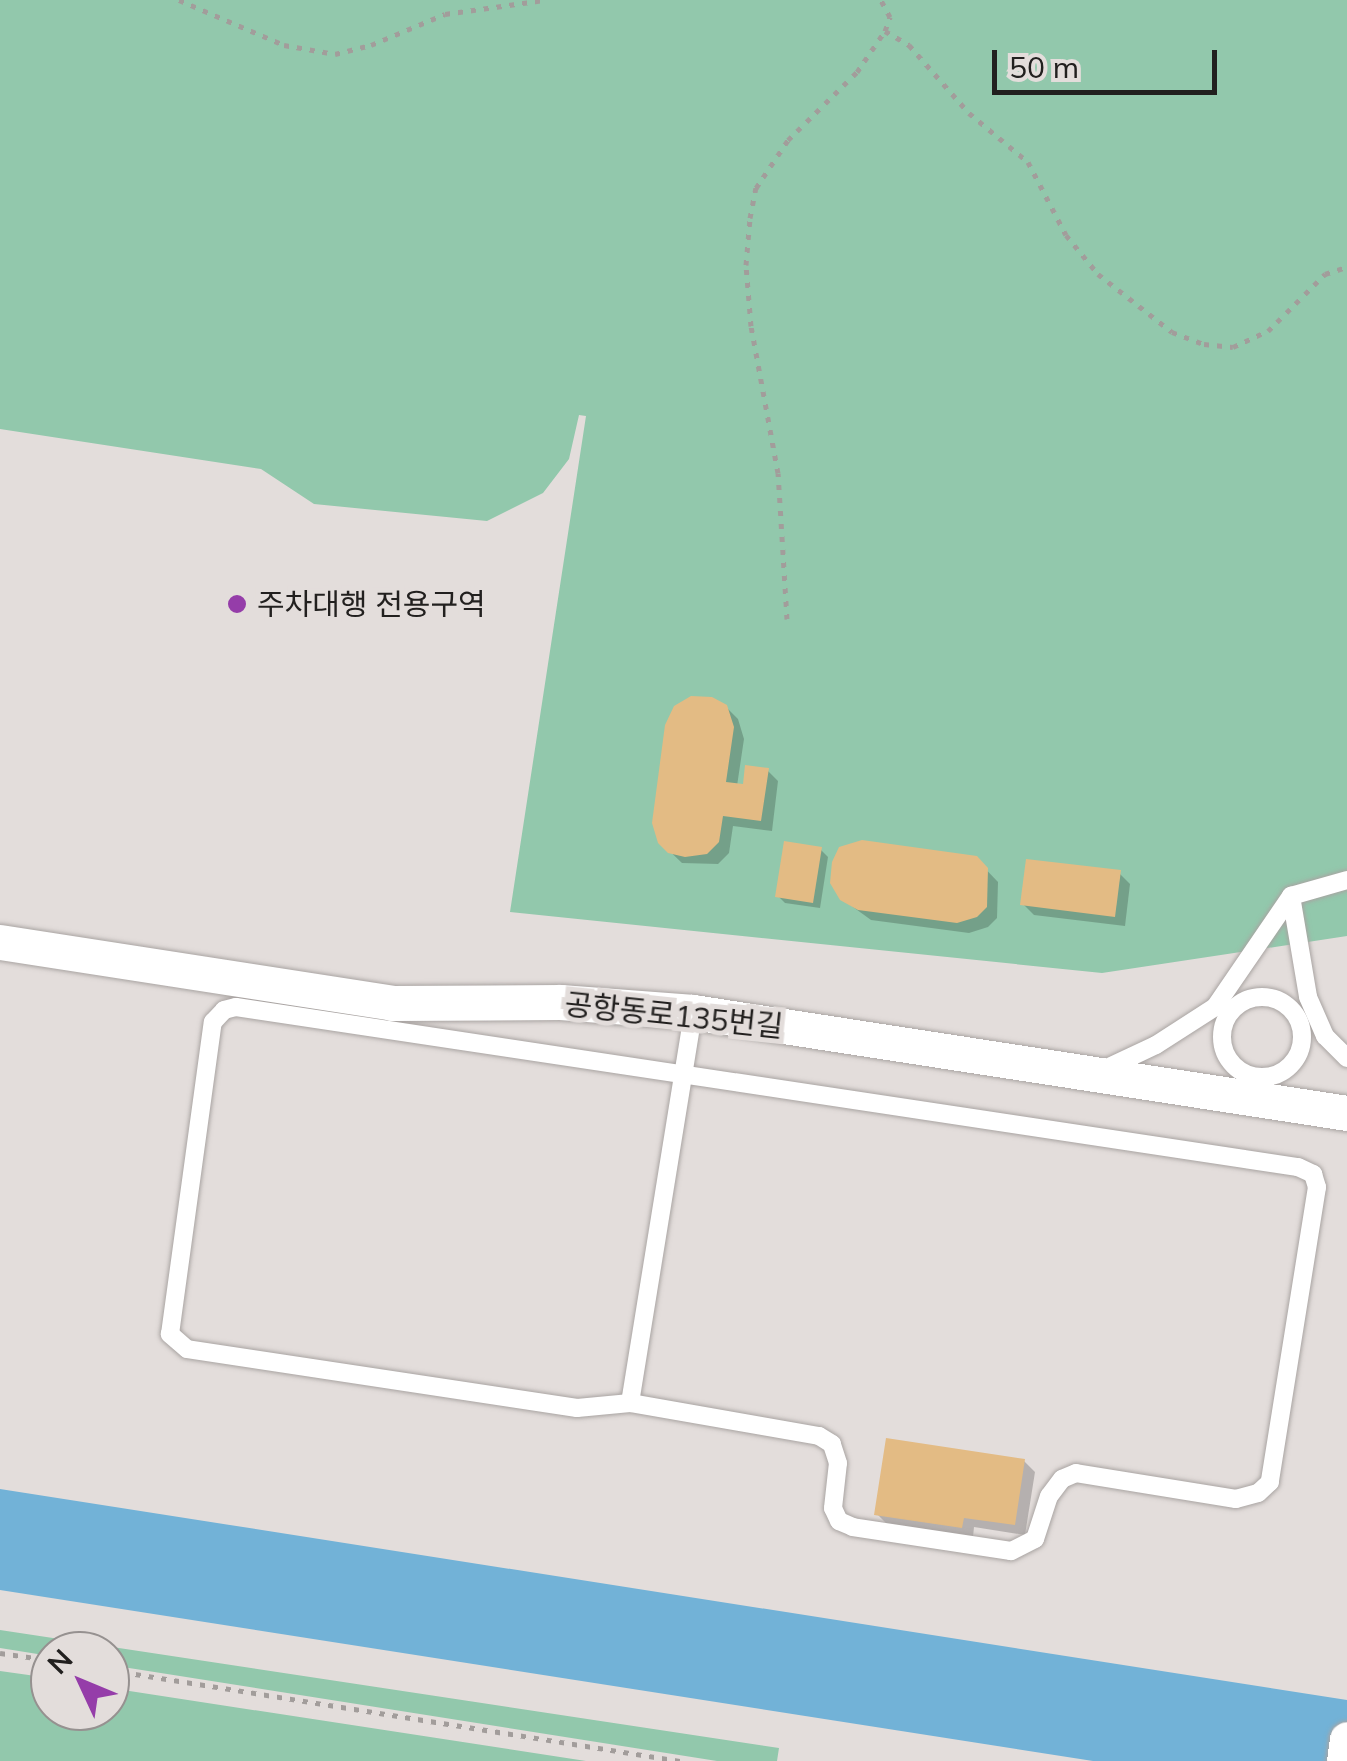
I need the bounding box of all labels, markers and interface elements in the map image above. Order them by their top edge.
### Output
scale bar [997,30,1222,92]
text: 50 m [1009,48,1079,86]
place label: 주차대행 전용구역 [257,586,486,622]
marker: 주차대행 전용구역 [226,593,248,615]
street label: 공항동로135번길 [563,986,785,1044]
north arrow [30,1631,130,1731]
text: N [40,1641,79,1681]

